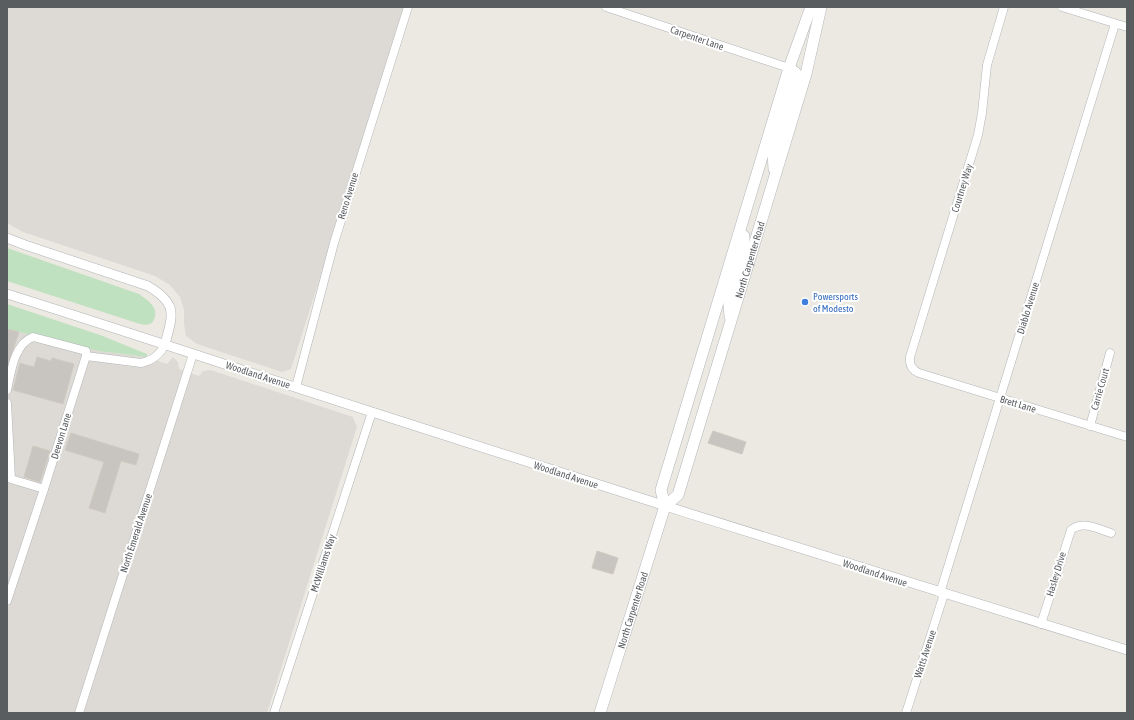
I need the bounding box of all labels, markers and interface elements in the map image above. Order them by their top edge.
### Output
street label: Carpenter Lane [669,24,726,52]
street label: Courtney Way [949,162,975,214]
street label: Reno Avenue [336,171,360,221]
street label: North Carpenter Road [733,220,766,299]
street label: Diablo Avenue [1015,280,1041,335]
place label: Powersports of Modesto [813,291,858,314]
marker: Powersports of Modesto [800,297,810,307]
street label: Woodland Avenue [224,359,292,391]
street label: Carrie Court [1089,367,1111,411]
street label: Brett Lane [999,393,1038,415]
street label: Deevon Lane [49,411,73,460]
street label: Woodland Avenue [532,459,600,491]
street label: North Emerald Avenue [118,492,154,574]
street label: McWilliams Way [308,533,338,593]
street label: Hasley Drive [1044,550,1068,598]
street label: Woodland Avenue [841,557,909,589]
street label: North Carpenter Road [615,570,650,650]
street label: Watts Avenue [912,628,938,679]

